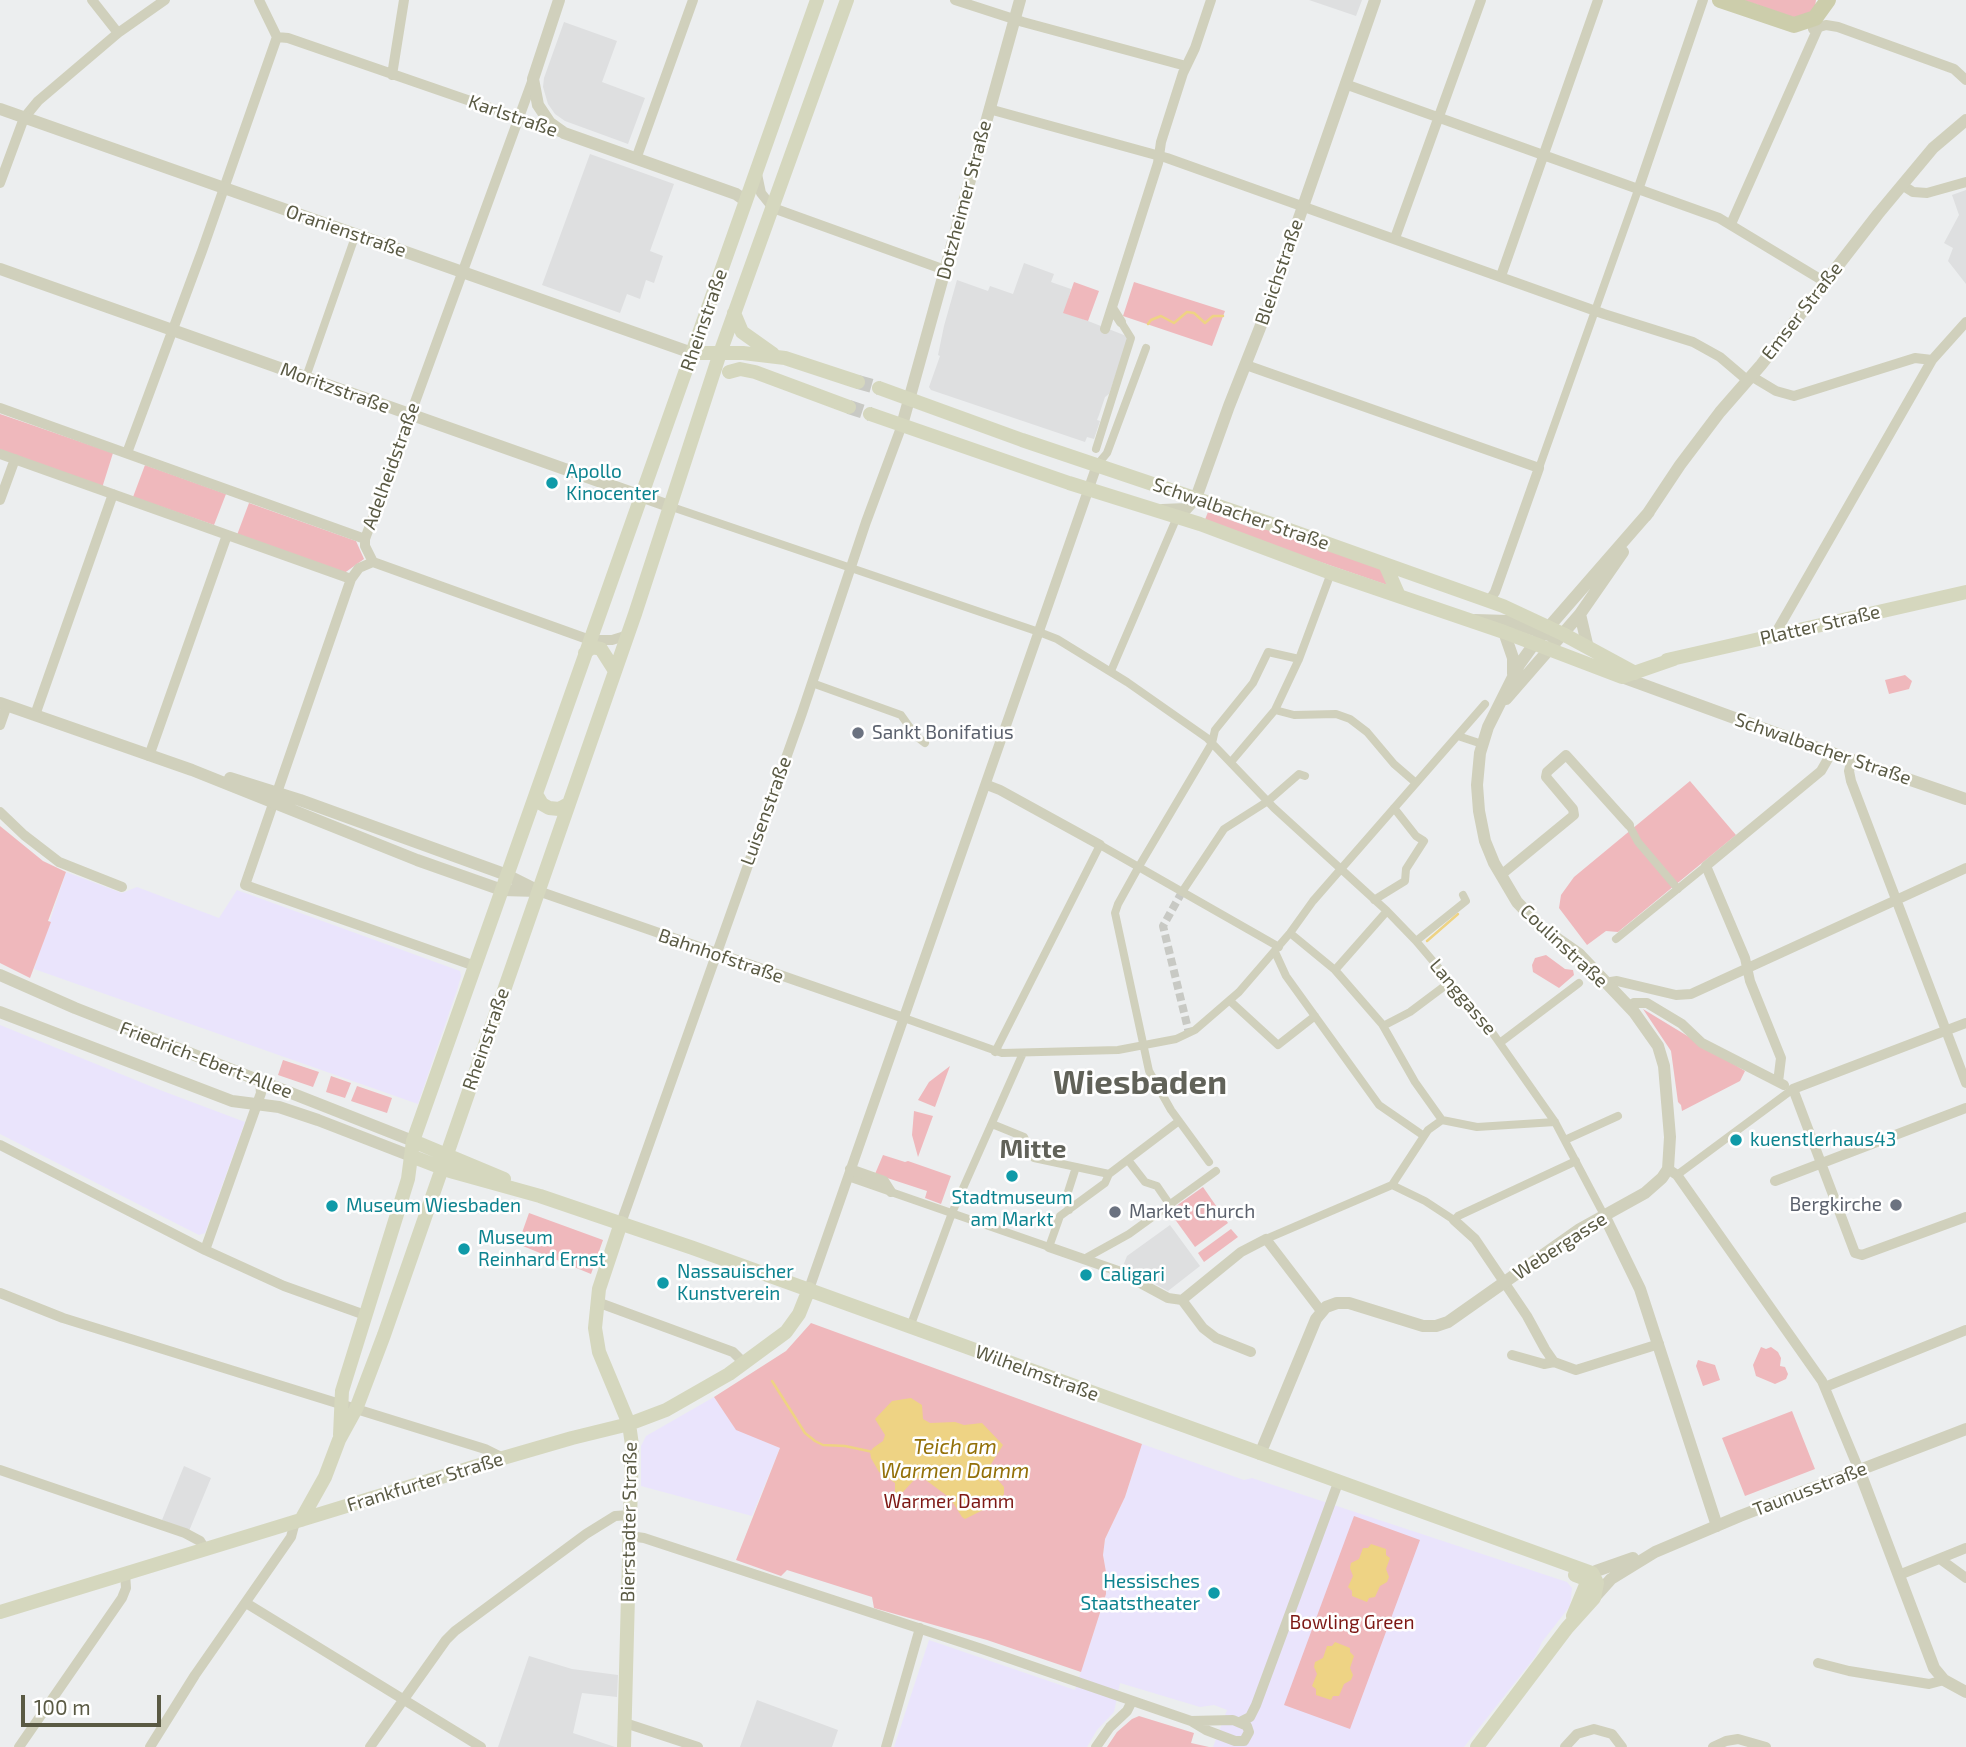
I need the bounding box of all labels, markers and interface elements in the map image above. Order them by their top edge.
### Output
street label: Karlstraße [465,90,561,142]
street label: Dotzheimer Straße [932,118,996,282]
street label: Oranienstraße [283,200,409,262]
street label: Bleichstraße [1250,216,1308,328]
street label: Emser Straße [1757,258,1847,364]
street label: Rheinstraße [676,266,732,374]
street label: Moritzstraße [277,358,393,418]
street label: Adelheidstraße [357,399,425,533]
place label: Apollo Kinocenter [566,461,659,505]
street label: Schwalbacher Straße [1150,473,1332,555]
marker: Apollo Kinocenter [544,475,560,491]
street label: Platter Straße [1758,600,1882,650]
street label: Schwalbacher Straße [1732,708,1914,790]
place label: Sankt Bonifatius [872,722,1014,744]
marker: Sankt Bonifatius [850,725,866,741]
street label: Luisenstraße [736,753,796,869]
street label: Coulinstraße [1515,900,1613,992]
street label: Bahnhofstraße [655,924,787,988]
street label: Langgasse [1425,954,1501,1040]
street label: Rheinstraße [458,985,514,1093]
street label: Friedrich-Ebert-Allee [116,1017,296,1103]
district label: Wiesbaden [1053,1063,1227,1103]
place label: kuenstlerhaus43 [1750,1129,1896,1151]
marker: kuenstlerhaus43 [1728,1132,1744,1148]
district label: Mitte [1000,1133,1066,1165]
marker: Stadtmuseum am Markt [1004,1168,1020,1184]
place label: Stadtmuseum am Markt [951,1187,1073,1231]
place label: Bergkirche [1790,1194,1882,1216]
place label: Museum Wiesbaden [346,1195,521,1217]
marker: Bergkirche [1888,1197,1904,1213]
marker: Museum Wiesbaden [324,1198,340,1214]
place label: Market Church [1129,1201,1255,1223]
marker: Market Church [1107,1204,1123,1220]
street label: Webergasse [1509,1207,1611,1285]
place label: Museum Reinhard Ernst [478,1227,606,1271]
marker: Museum Reinhard Ernst [456,1241,472,1257]
place label: Nassauischer Kunstverein [677,1261,794,1305]
place label: Caligari [1100,1264,1165,1286]
marker: Caligari [1078,1267,1094,1283]
marker: Nassauischer Kunstverein [655,1275,671,1291]
street label: Wilhelmstraße [972,1340,1102,1406]
water label: Teich am Warmen Damm [881,1434,1029,1484]
street label: Bierstadter Straße [616,1441,642,1603]
street label: Frankfurter Straße [344,1447,506,1517]
street label: Taunusstraße [1750,1457,1870,1521]
park label: Warmer Damm [884,1491,1014,1513]
place label: Hessisches Staatstheater [1080,1571,1200,1615]
marker: Hessisches Staatstheater [1206,1585,1222,1601]
park label: Bowling Green [1289,1612,1415,1634]
scale bar [24,1680,164,1724]
text: 100 m [34,1694,91,1719]

